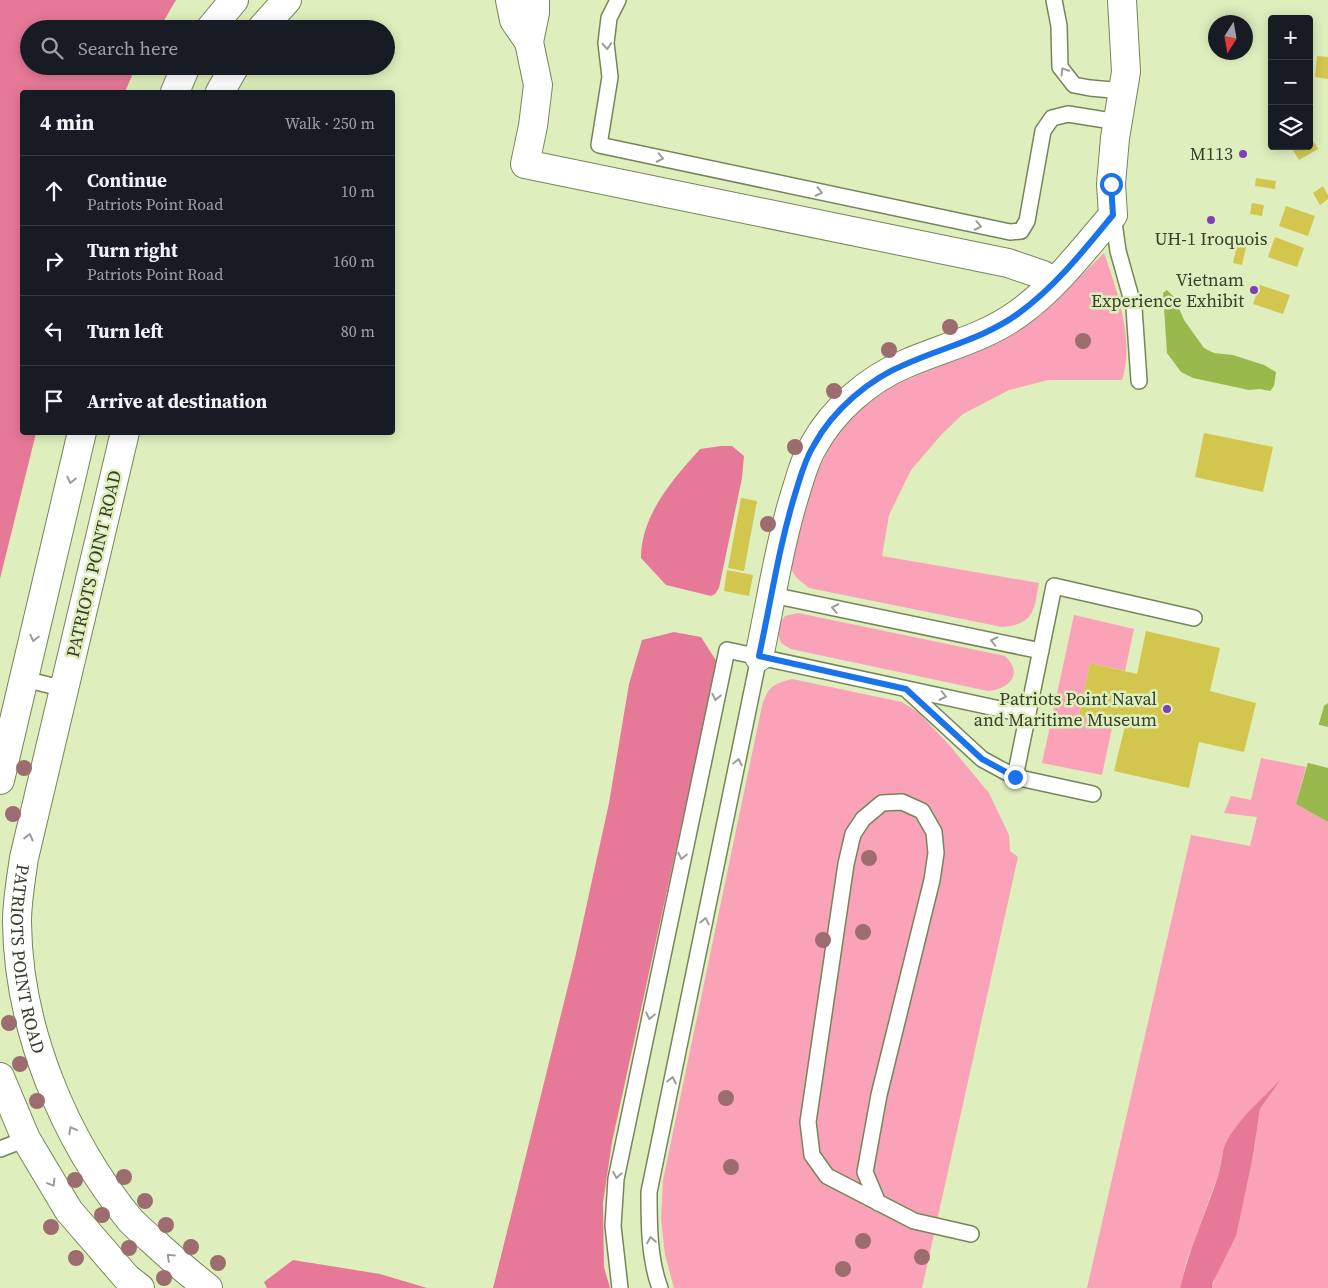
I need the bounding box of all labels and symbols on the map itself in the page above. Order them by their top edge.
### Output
north arrow [1208,15,1253,60]
one-way arrow [602,43,613,51]
one-way arrow [1061,67,1071,76]
place label: M113 [1190,141,1233,166]
marker: M113 [1237,148,1249,160]
one-way arrow [656,152,665,163]
route start [1100,173,1123,196]
one-way arrow [815,186,823,197]
marker: UH-1 Iroquois [1205,214,1217,226]
one-way arrow [974,220,982,230]
place label: UH-1 Iroquois [1154,226,1268,251]
place label: Vietnam Experience Exhibit [1091,267,1244,313]
marker: Vietnam Experience Exhibit [1248,284,1260,296]
street label: PATRIOTS POINT ROAD [60,468,127,660]
one-way arrow [66,476,77,484]
one-way arrow [830,603,839,614]
one-way arrow [29,634,40,643]
one-way arrow [989,636,998,646]
place label: Patriots Point Naval and Maritime Museum [974,686,1157,732]
one-way arrow [939,691,948,701]
one-way arrow [711,693,722,702]
marker: Patriots Point Naval and Maritime Museum [1161,703,1173,715]
one-way arrow [732,758,743,766]
route end [1004,766,1027,789]
one-way arrow [23,832,34,841]
one-way arrow [678,852,688,861]
street label: PATRIOTS POINT ROAD [5,862,52,1057]
one-way arrow [699,917,709,926]
one-way arrow [645,1011,655,1020]
one-way arrow [666,1076,677,1085]
one-way arrow [68,1126,78,1135]
one-way arrow [613,1170,623,1179]
one-way arrow [46,1178,56,1187]
one-way arrow [646,1236,657,1244]
one-way arrow [167,1254,176,1263]

